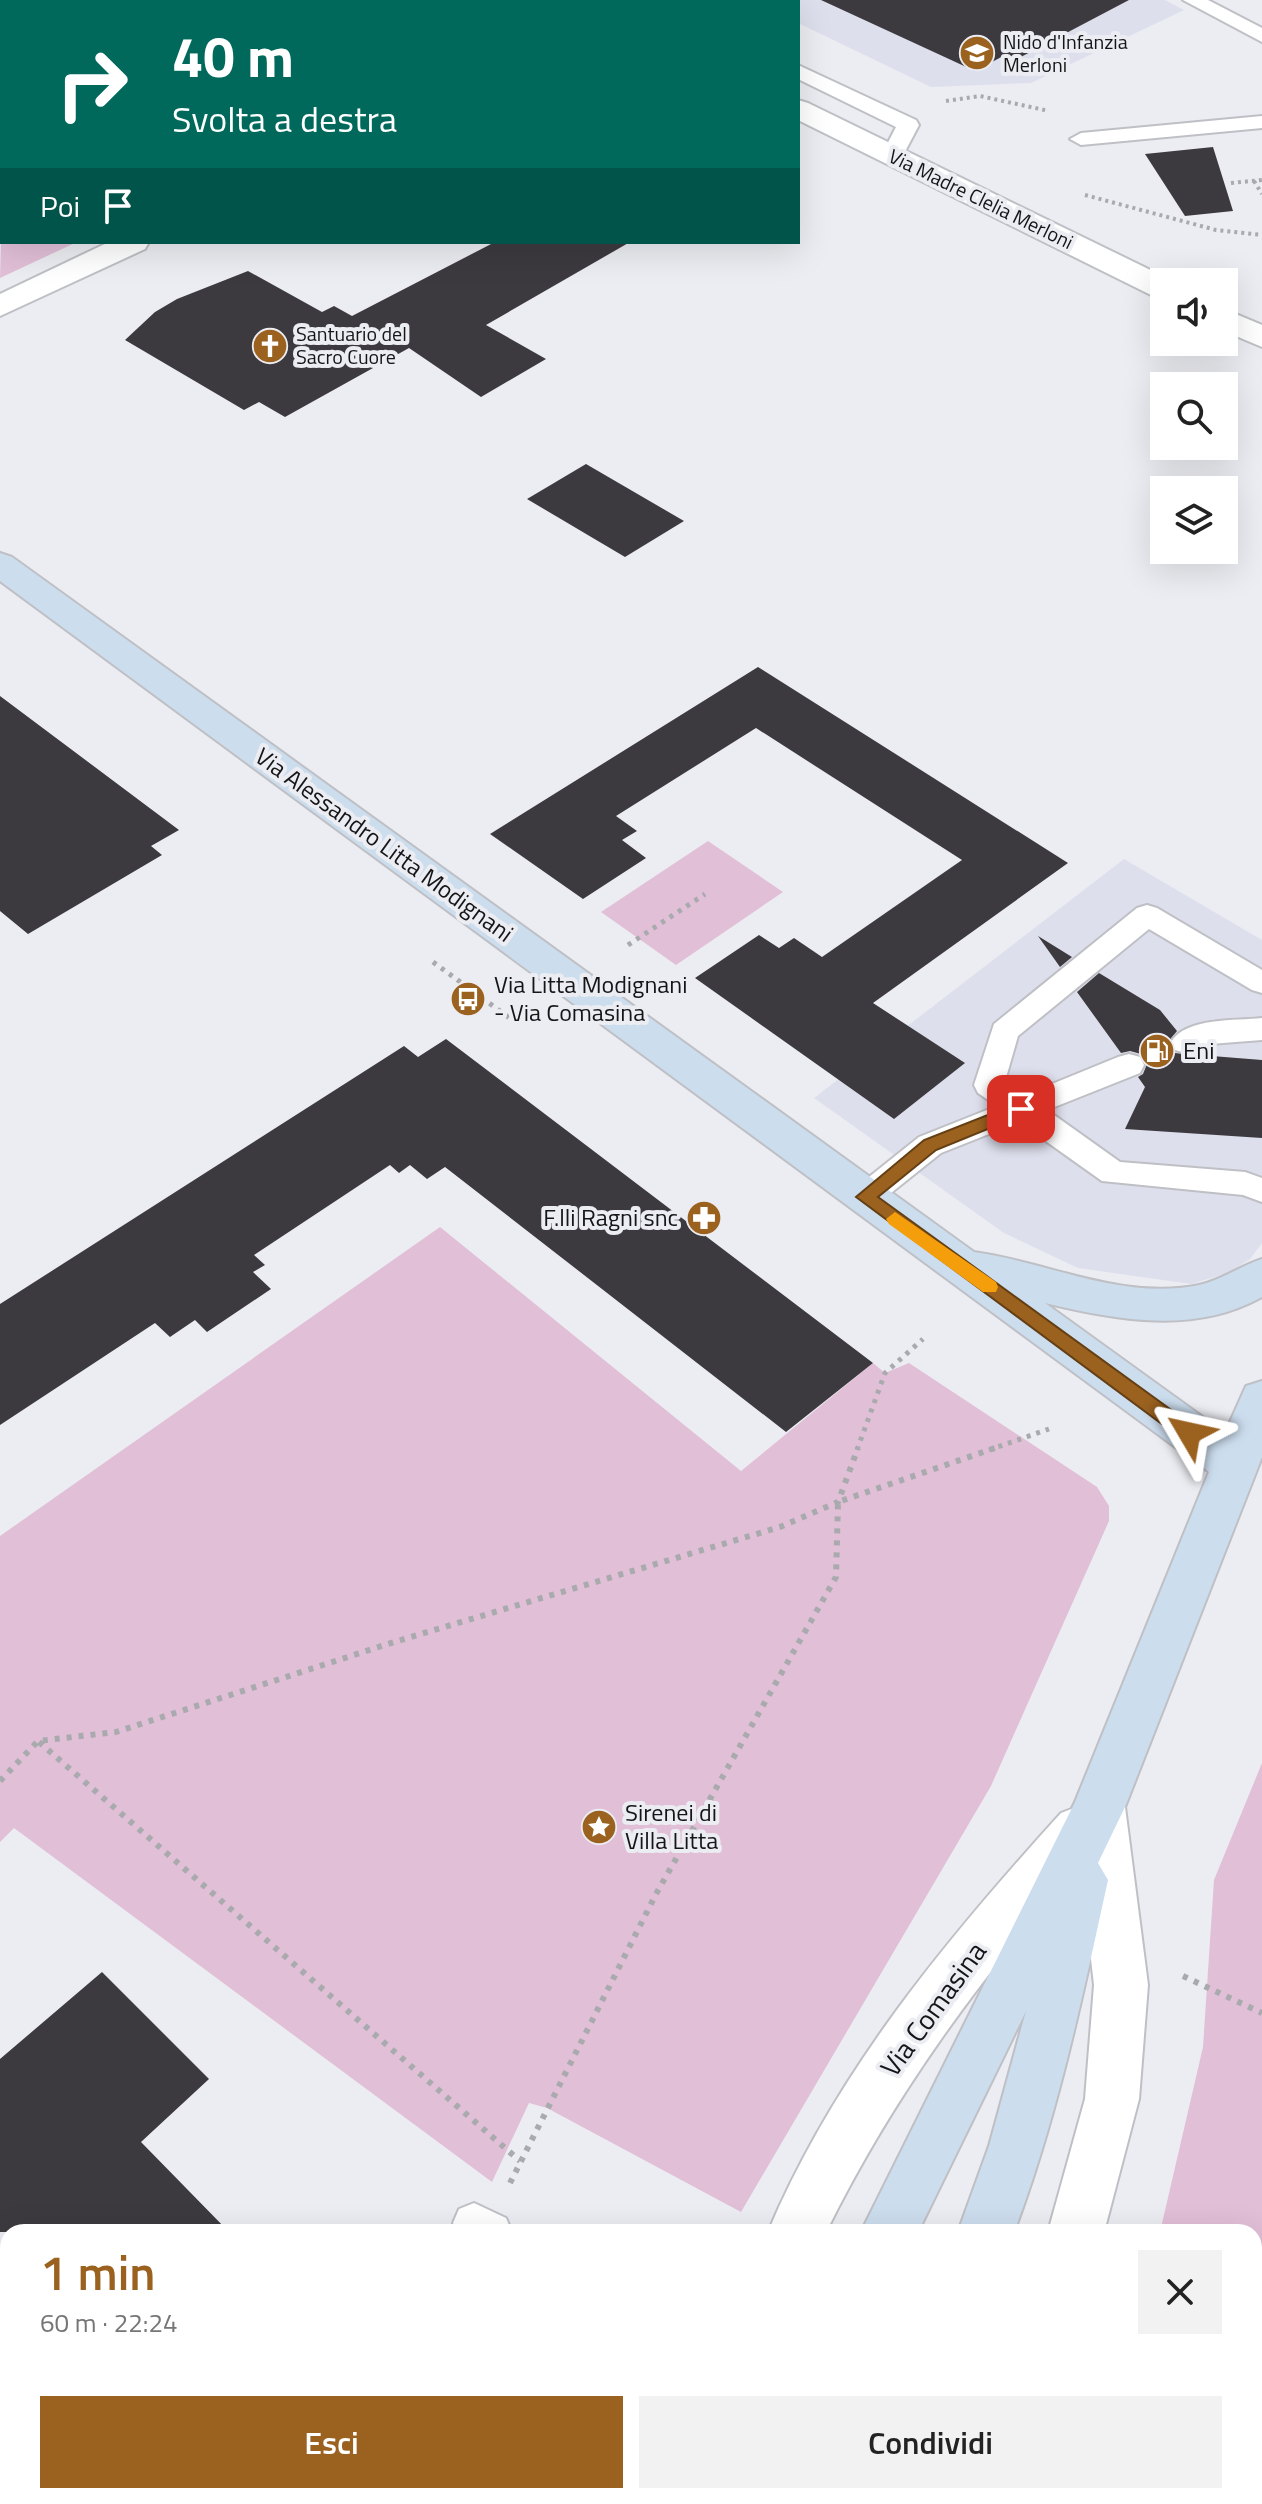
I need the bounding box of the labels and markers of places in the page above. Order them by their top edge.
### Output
place label: Nido d'Infanzia Merloni [1003,26,1128,80]
school or university icon: Nido d'Infanzia Merloni [958,34,996,72]
place label: Santuario del Sacro Cuore [296,318,407,372]
church icon: Santuario del Sacro Cuore [251,327,289,365]
place label: Via Litta Modignani - Via Comasina [494,966,688,1030]
bus stop icon: Via Litta Modignani - Via Comasina [449,980,487,1018]
fuel station icon: Eni [1138,1032,1176,1070]
place label: Eni [1183,1032,1214,1068]
pin [987,1075,1055,1143]
place label: F.lli Ragni snc [543,1199,678,1235]
pharmacy icon: F.lli Ragni snc [685,1199,723,1237]
place label: Sirenei di Villa Litta [625,1794,718,1858]
place icon: Sirenei di Villa Litta [580,1808,618,1846]

